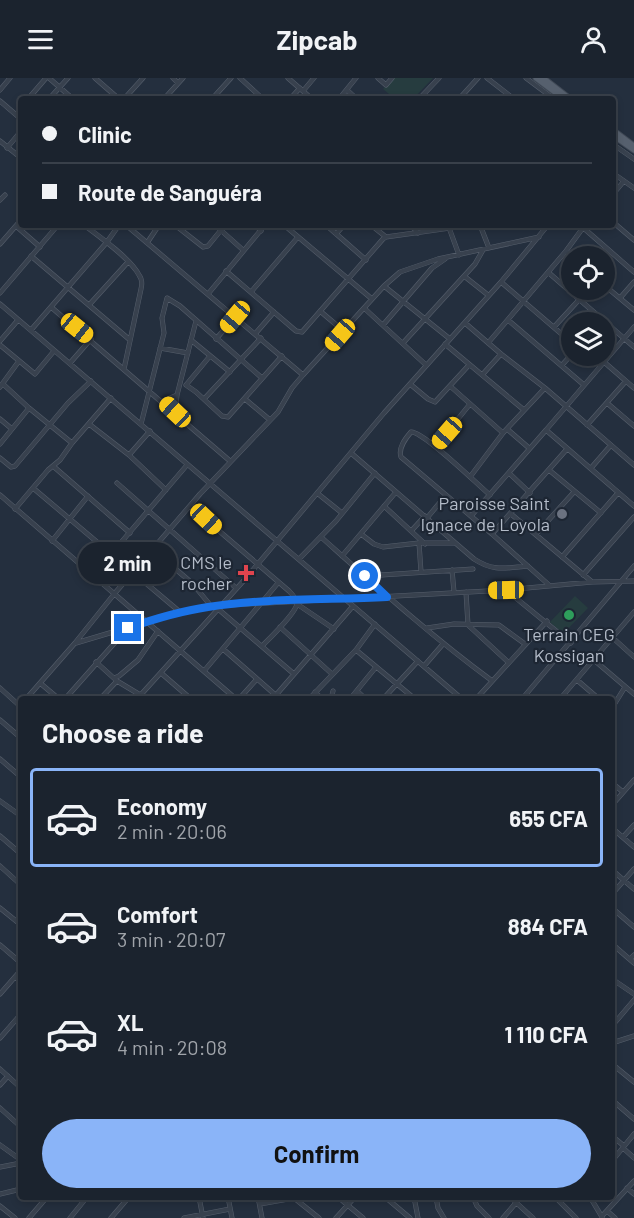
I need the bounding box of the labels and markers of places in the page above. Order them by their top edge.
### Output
place label: Paroisse Saint Ignace de Loyola [420,492,550,535]
marker: Paroisse Saint Ignace de Loyola [555,507,569,521]
place label: CMS le rocher [180,551,232,594]
marker: CMS le rocher [237,564,255,582]
marker: Terrain CEG Kossigan [562,608,576,622]
place label: Terrain CEG Kossigan [523,623,615,666]

